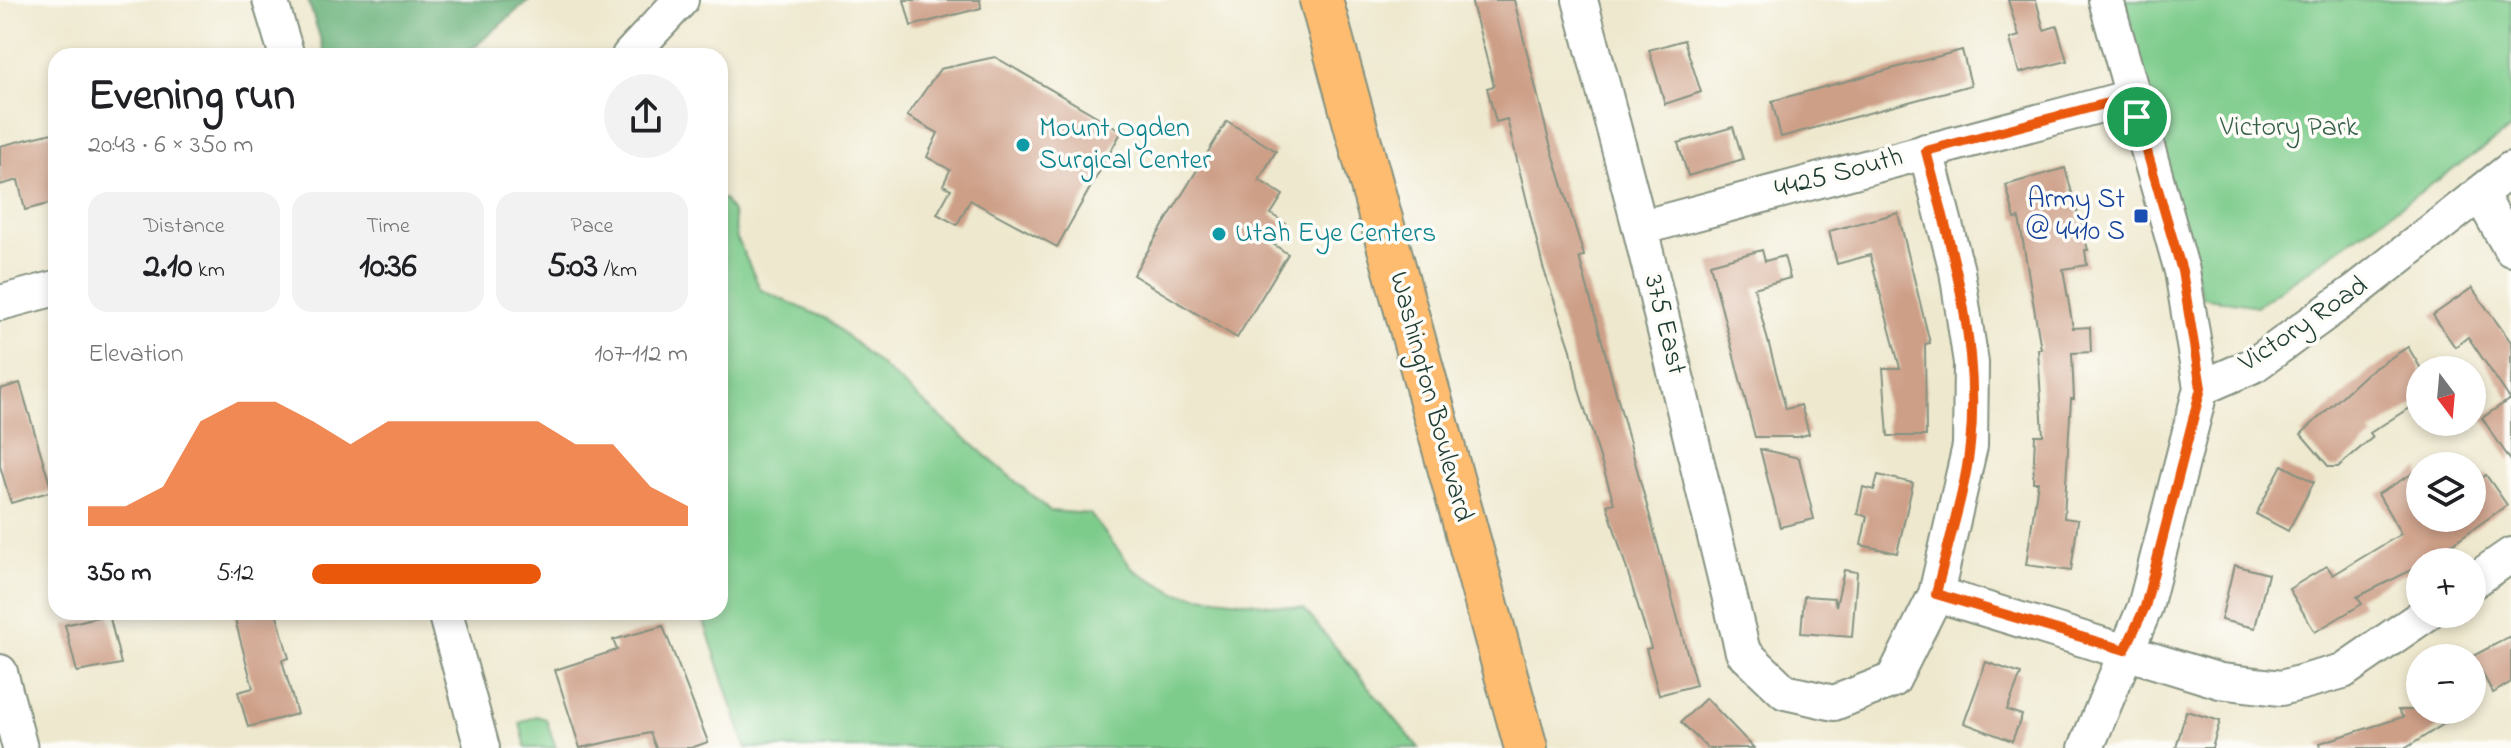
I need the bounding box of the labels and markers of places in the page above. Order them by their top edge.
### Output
pin [2103,83,2171,151]
place label: Mount Ogden Surgical Center [1039,109,1211,182]
marker: Mount Ogden Surgical Center [1014,136,1032,154]
place label: Army St @ 4410 S [2026,180,2125,253]
marker: Army St @ 4410 S [2132,207,2150,225]
place label: Utah Eye Centers [1235,214,1436,255]
marker: Utah Eye Centers [1210,225,1228,243]

